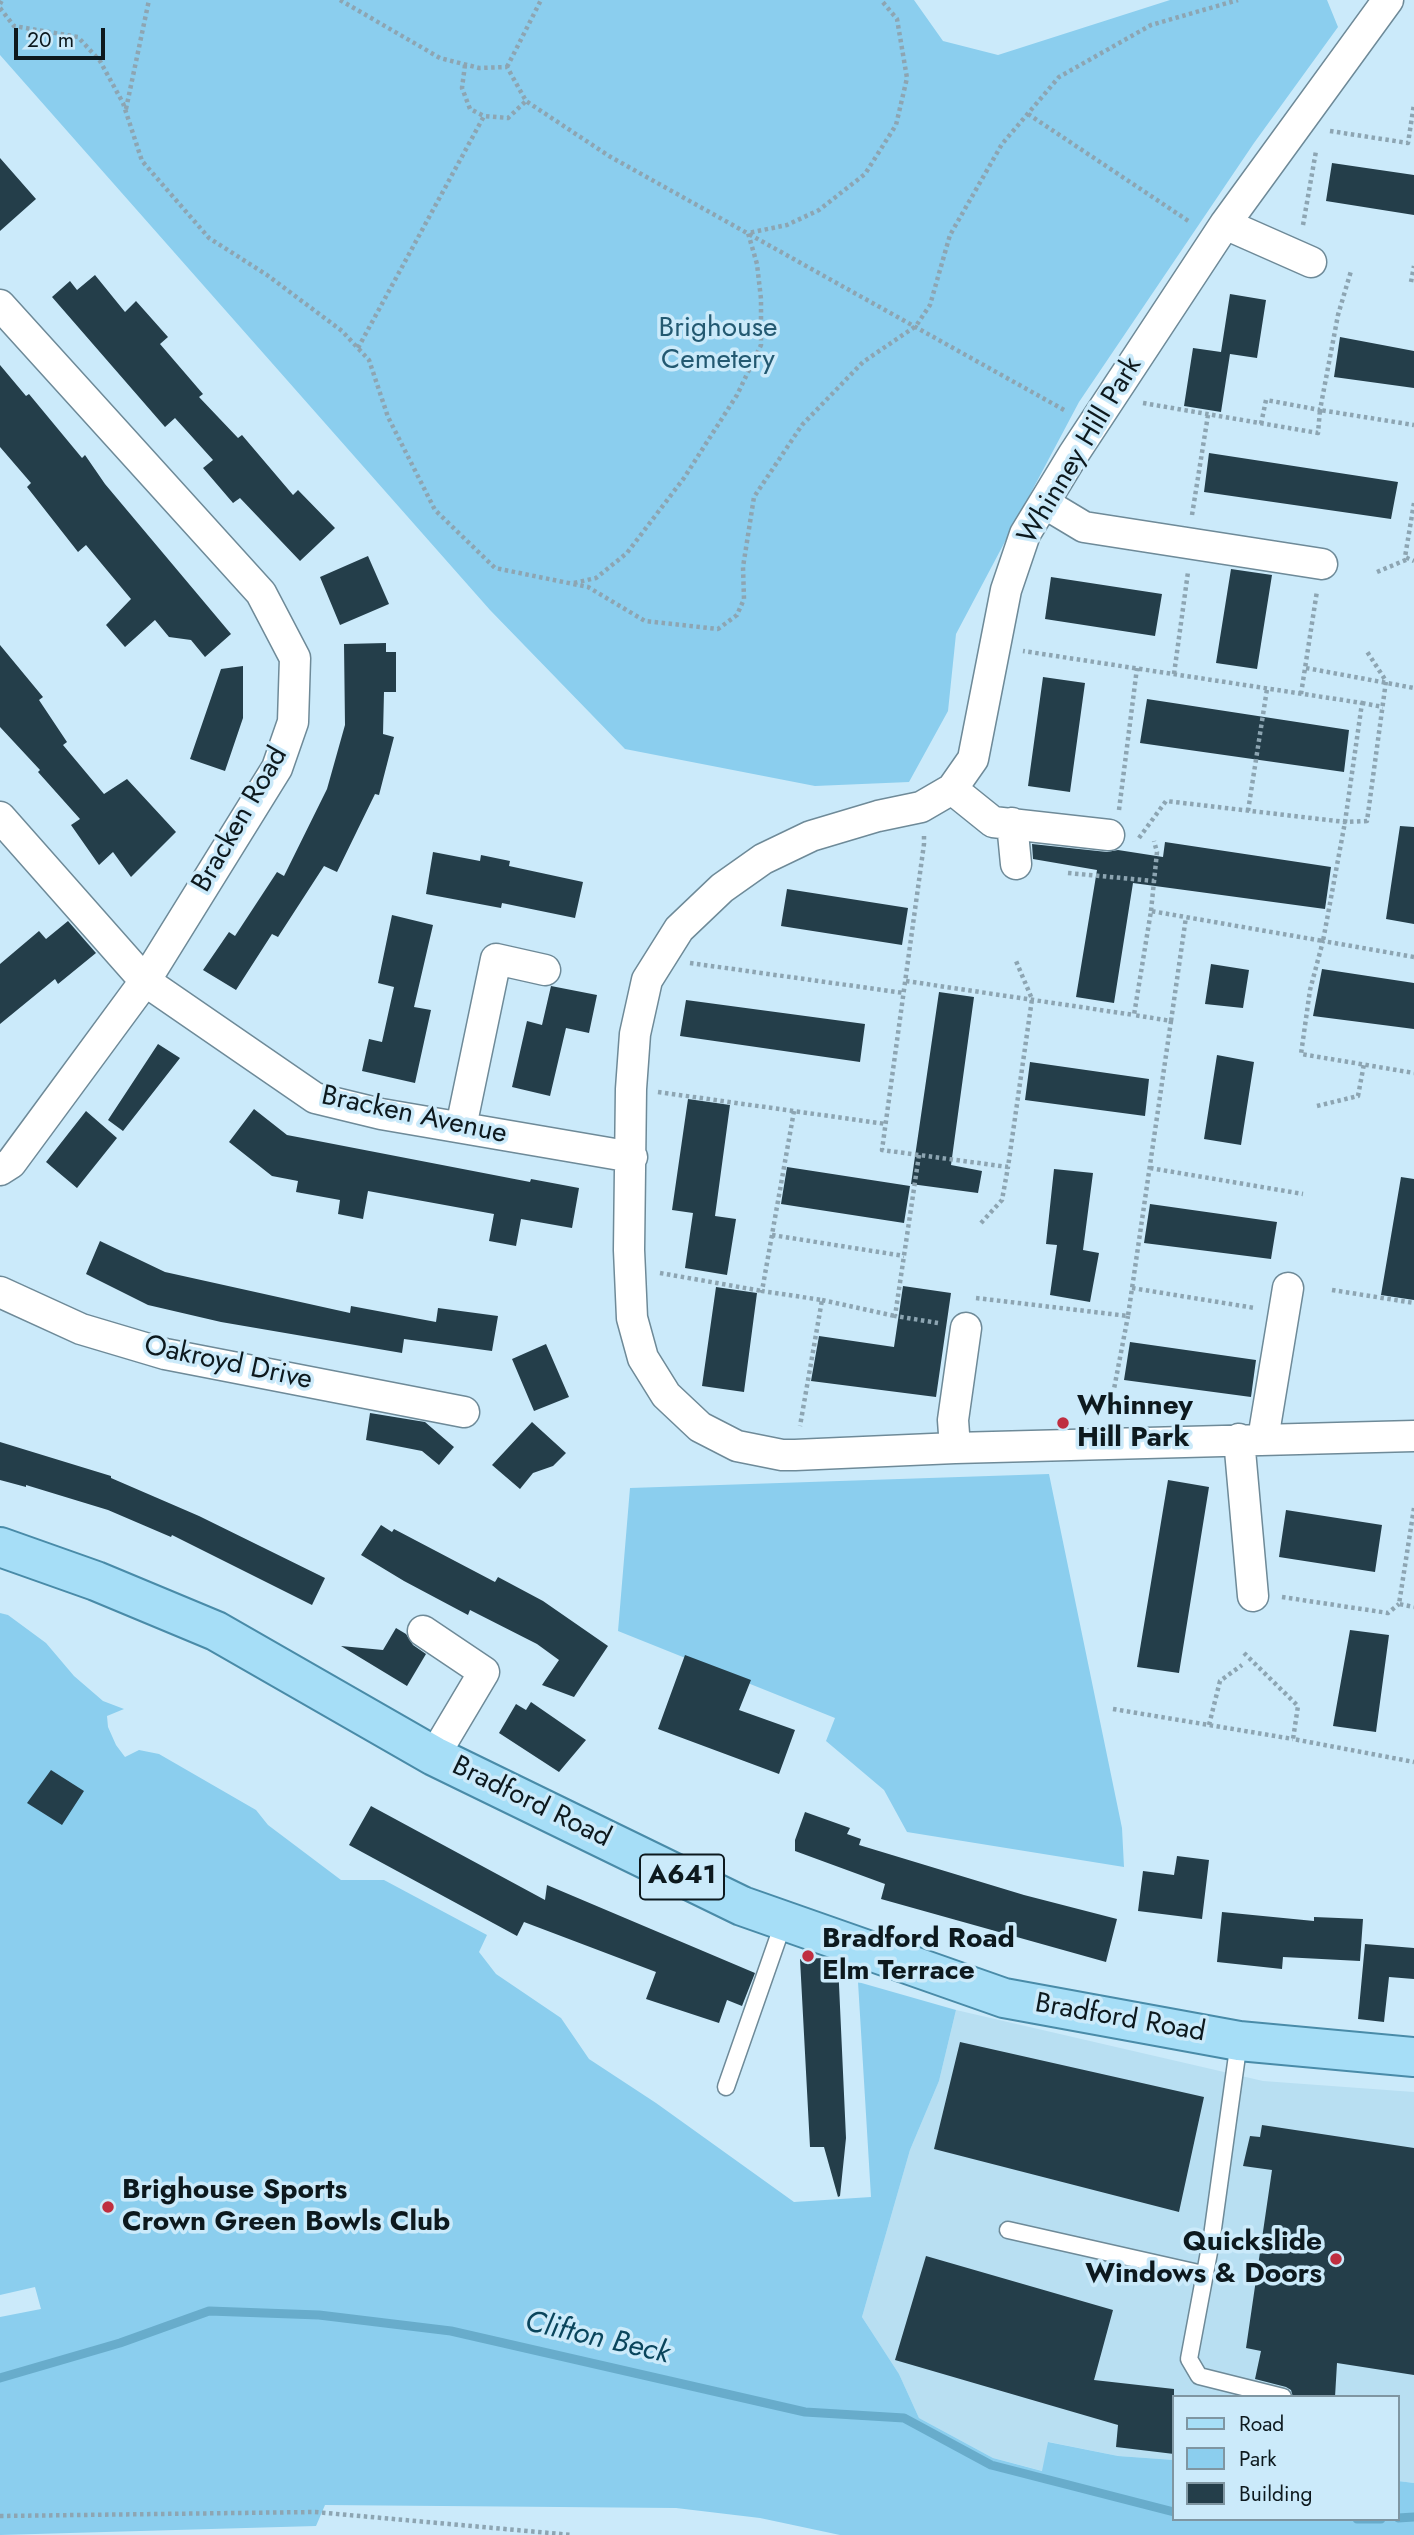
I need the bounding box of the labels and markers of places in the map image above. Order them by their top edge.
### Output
place label: Whinney Hill Park [1077,1390,1193,1456]
marker: Whinney Hill Park [1055,1415,1071,1431]
place label: Bradford Road Elm Terrace [822,1923,1015,1989]
marker: Bradford Road Elm Terrace [800,1948,816,1964]
place label: Brighouse Sports Crown Green Bowls Club [122,2174,450,2240]
marker: Brighouse Sports Crown Green Bowls Club [100,2199,116,2215]
place label: Quickslide Windows & Doors [1085,2226,1322,2292]
marker: Quickslide Windows & Doors [1328,2251,1344,2267]

